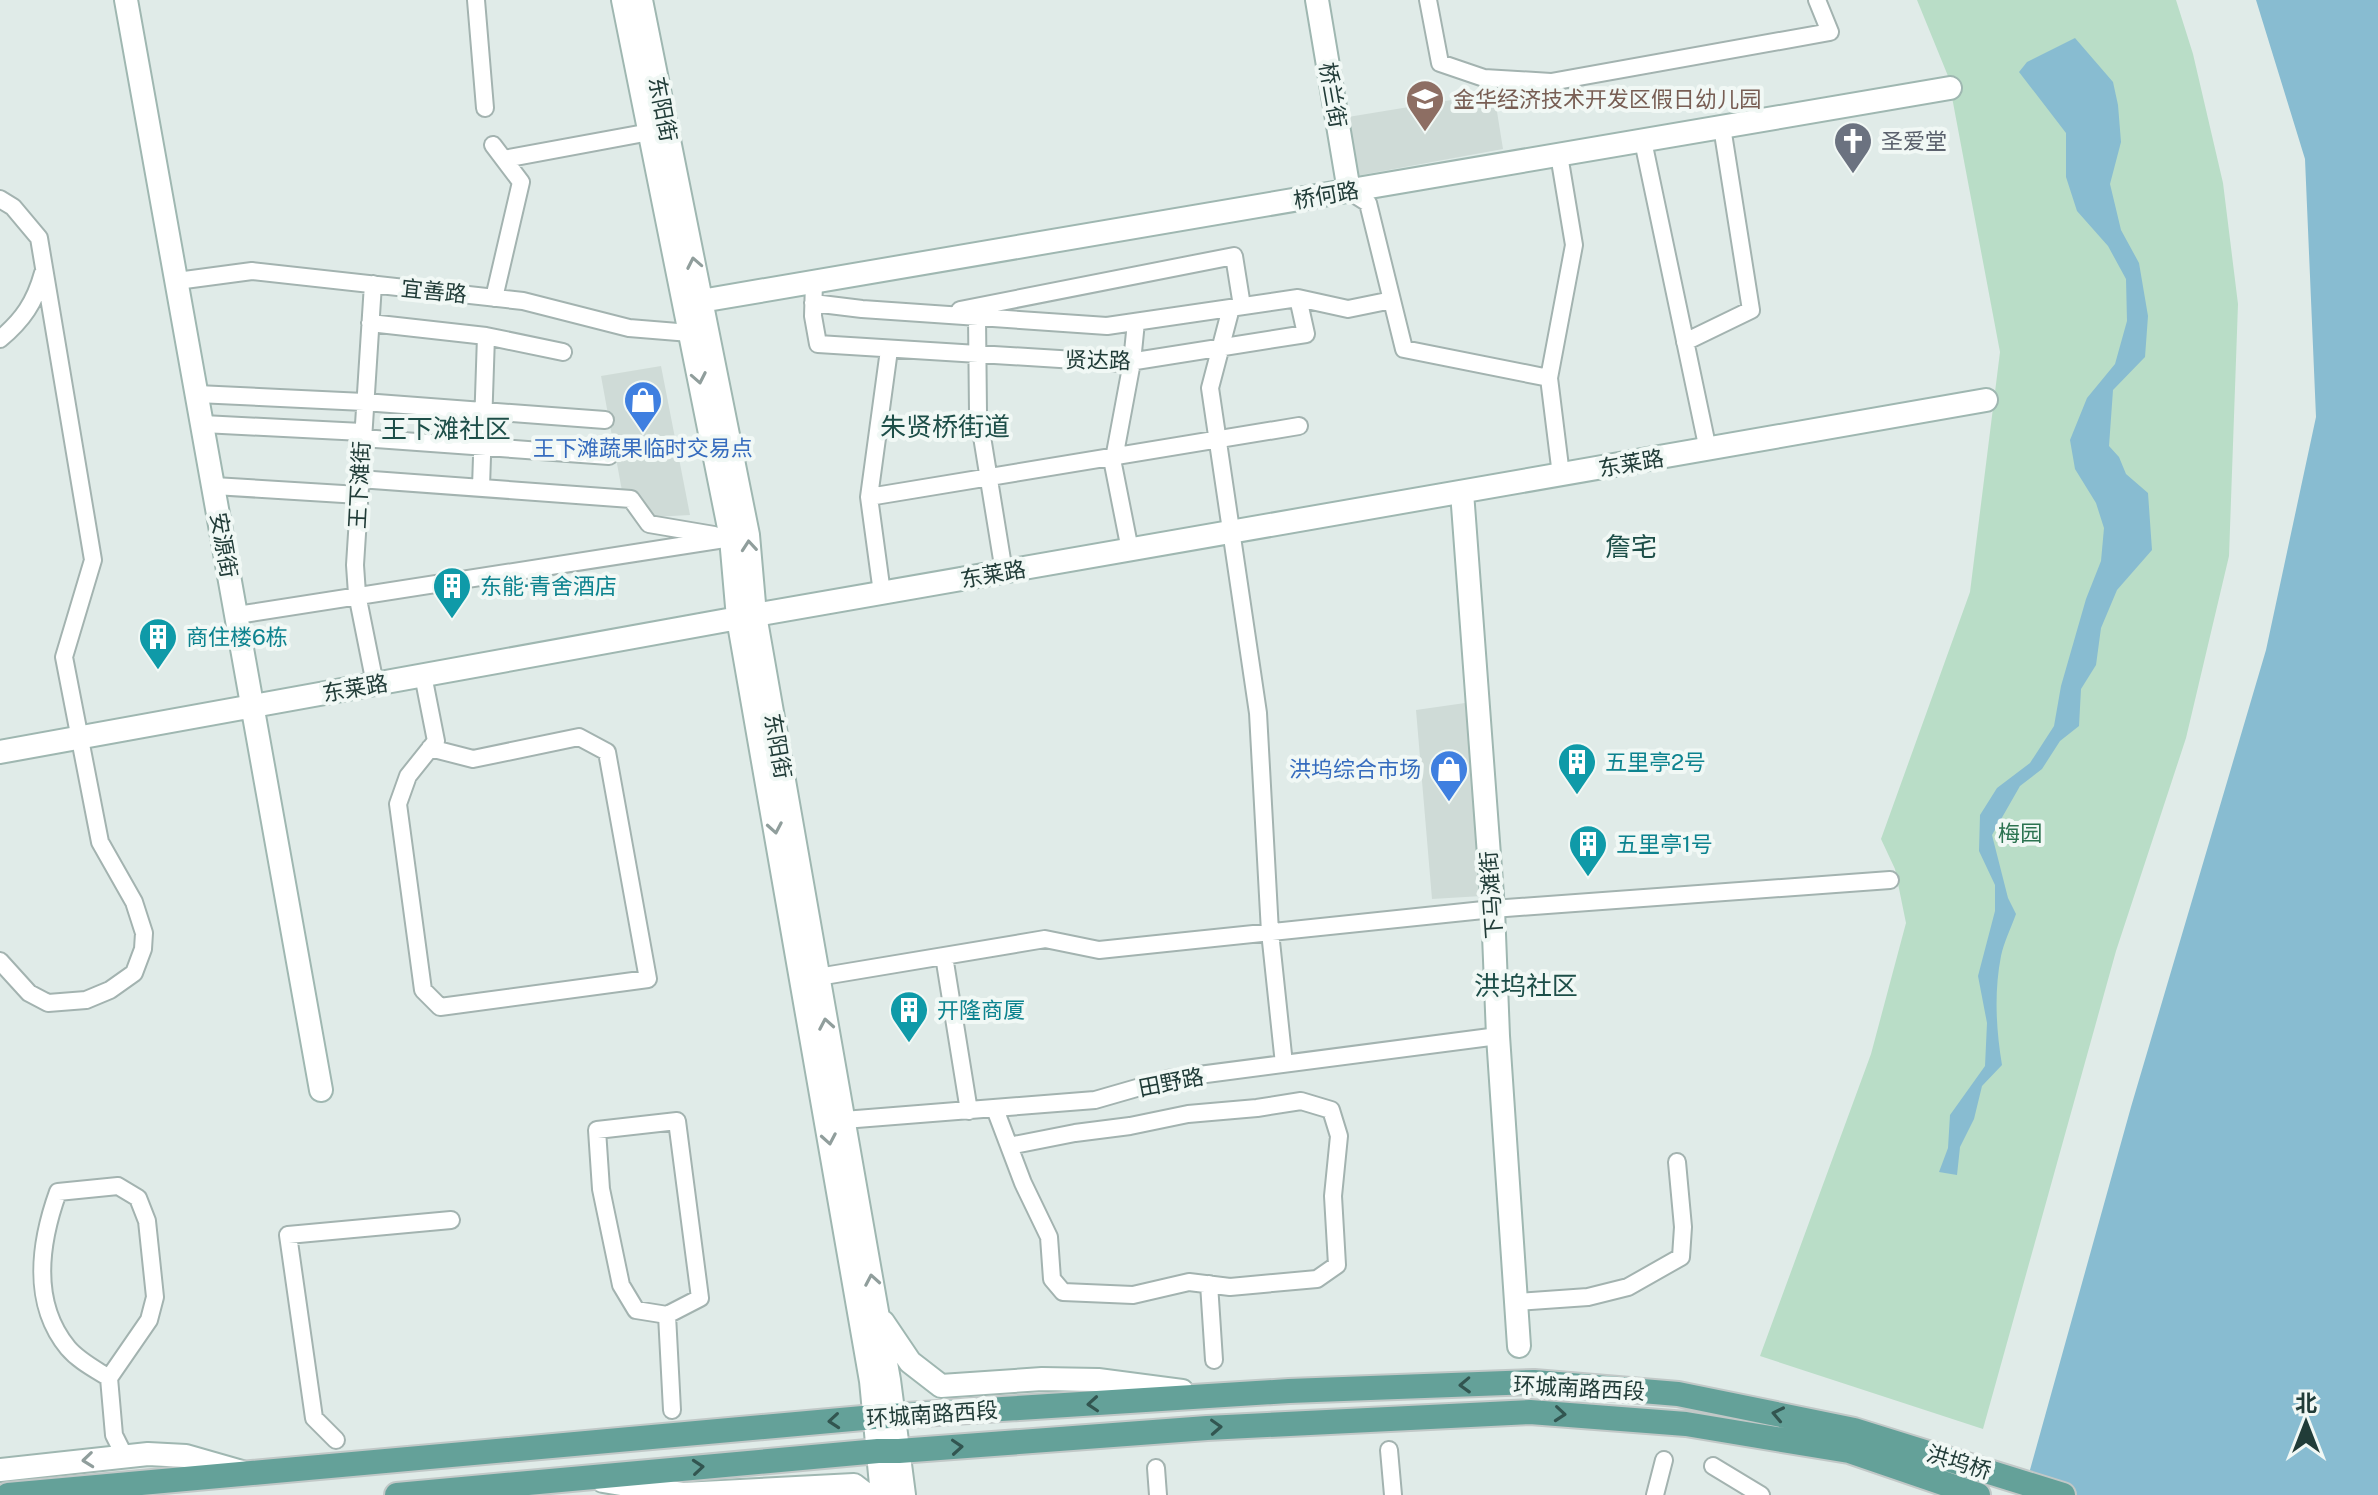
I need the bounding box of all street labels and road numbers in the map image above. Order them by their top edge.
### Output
street label: 桥兰街 [1314,60,1352,130]
street label: 东阳街 [644,74,682,144]
street label: 桥何路 [1291,176,1361,214]
street label: 宜善路 [400,275,468,307]
street label: 贤达路 [1065,346,1131,374]
street label: 王下滩街 [344,440,374,530]
street label: 东莱路 [1596,444,1666,482]
street label: 安源街 [205,510,243,580]
street label: 东莱路 [958,555,1028,593]
street label: 东莱路 [320,669,390,707]
street label: 东阳街 [759,711,797,781]
street label: 下马滩街 [1475,850,1507,940]
street label: 田野路 [1136,1063,1206,1101]
street label: 环城南路西段 [1512,1372,1646,1404]
street label: 环城南路西段 [865,1396,999,1432]
street label: 洪坞桥 [1924,1440,1994,1484]

